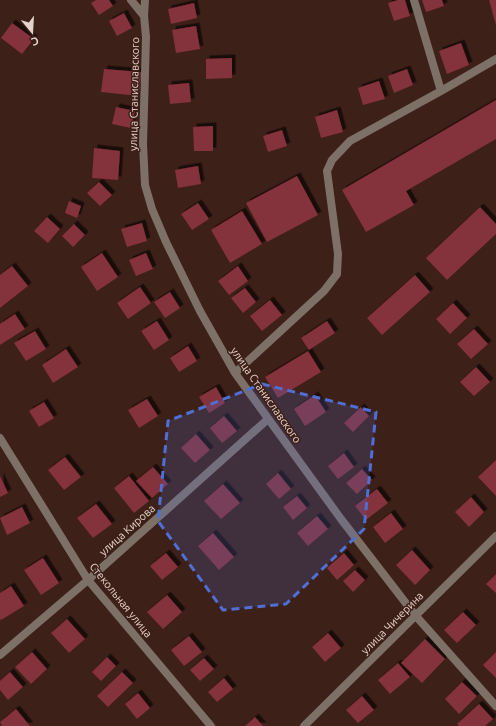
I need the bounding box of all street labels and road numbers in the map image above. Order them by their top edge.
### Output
street label: улица Станиславского [127,37,141,151]
street label: улица Станиславского [228,345,304,445]
street label: улица Кирова [97,502,157,558]
street label: Стекольная улица [87,560,155,640]
street label: улица Чичерина [358,589,426,657]

